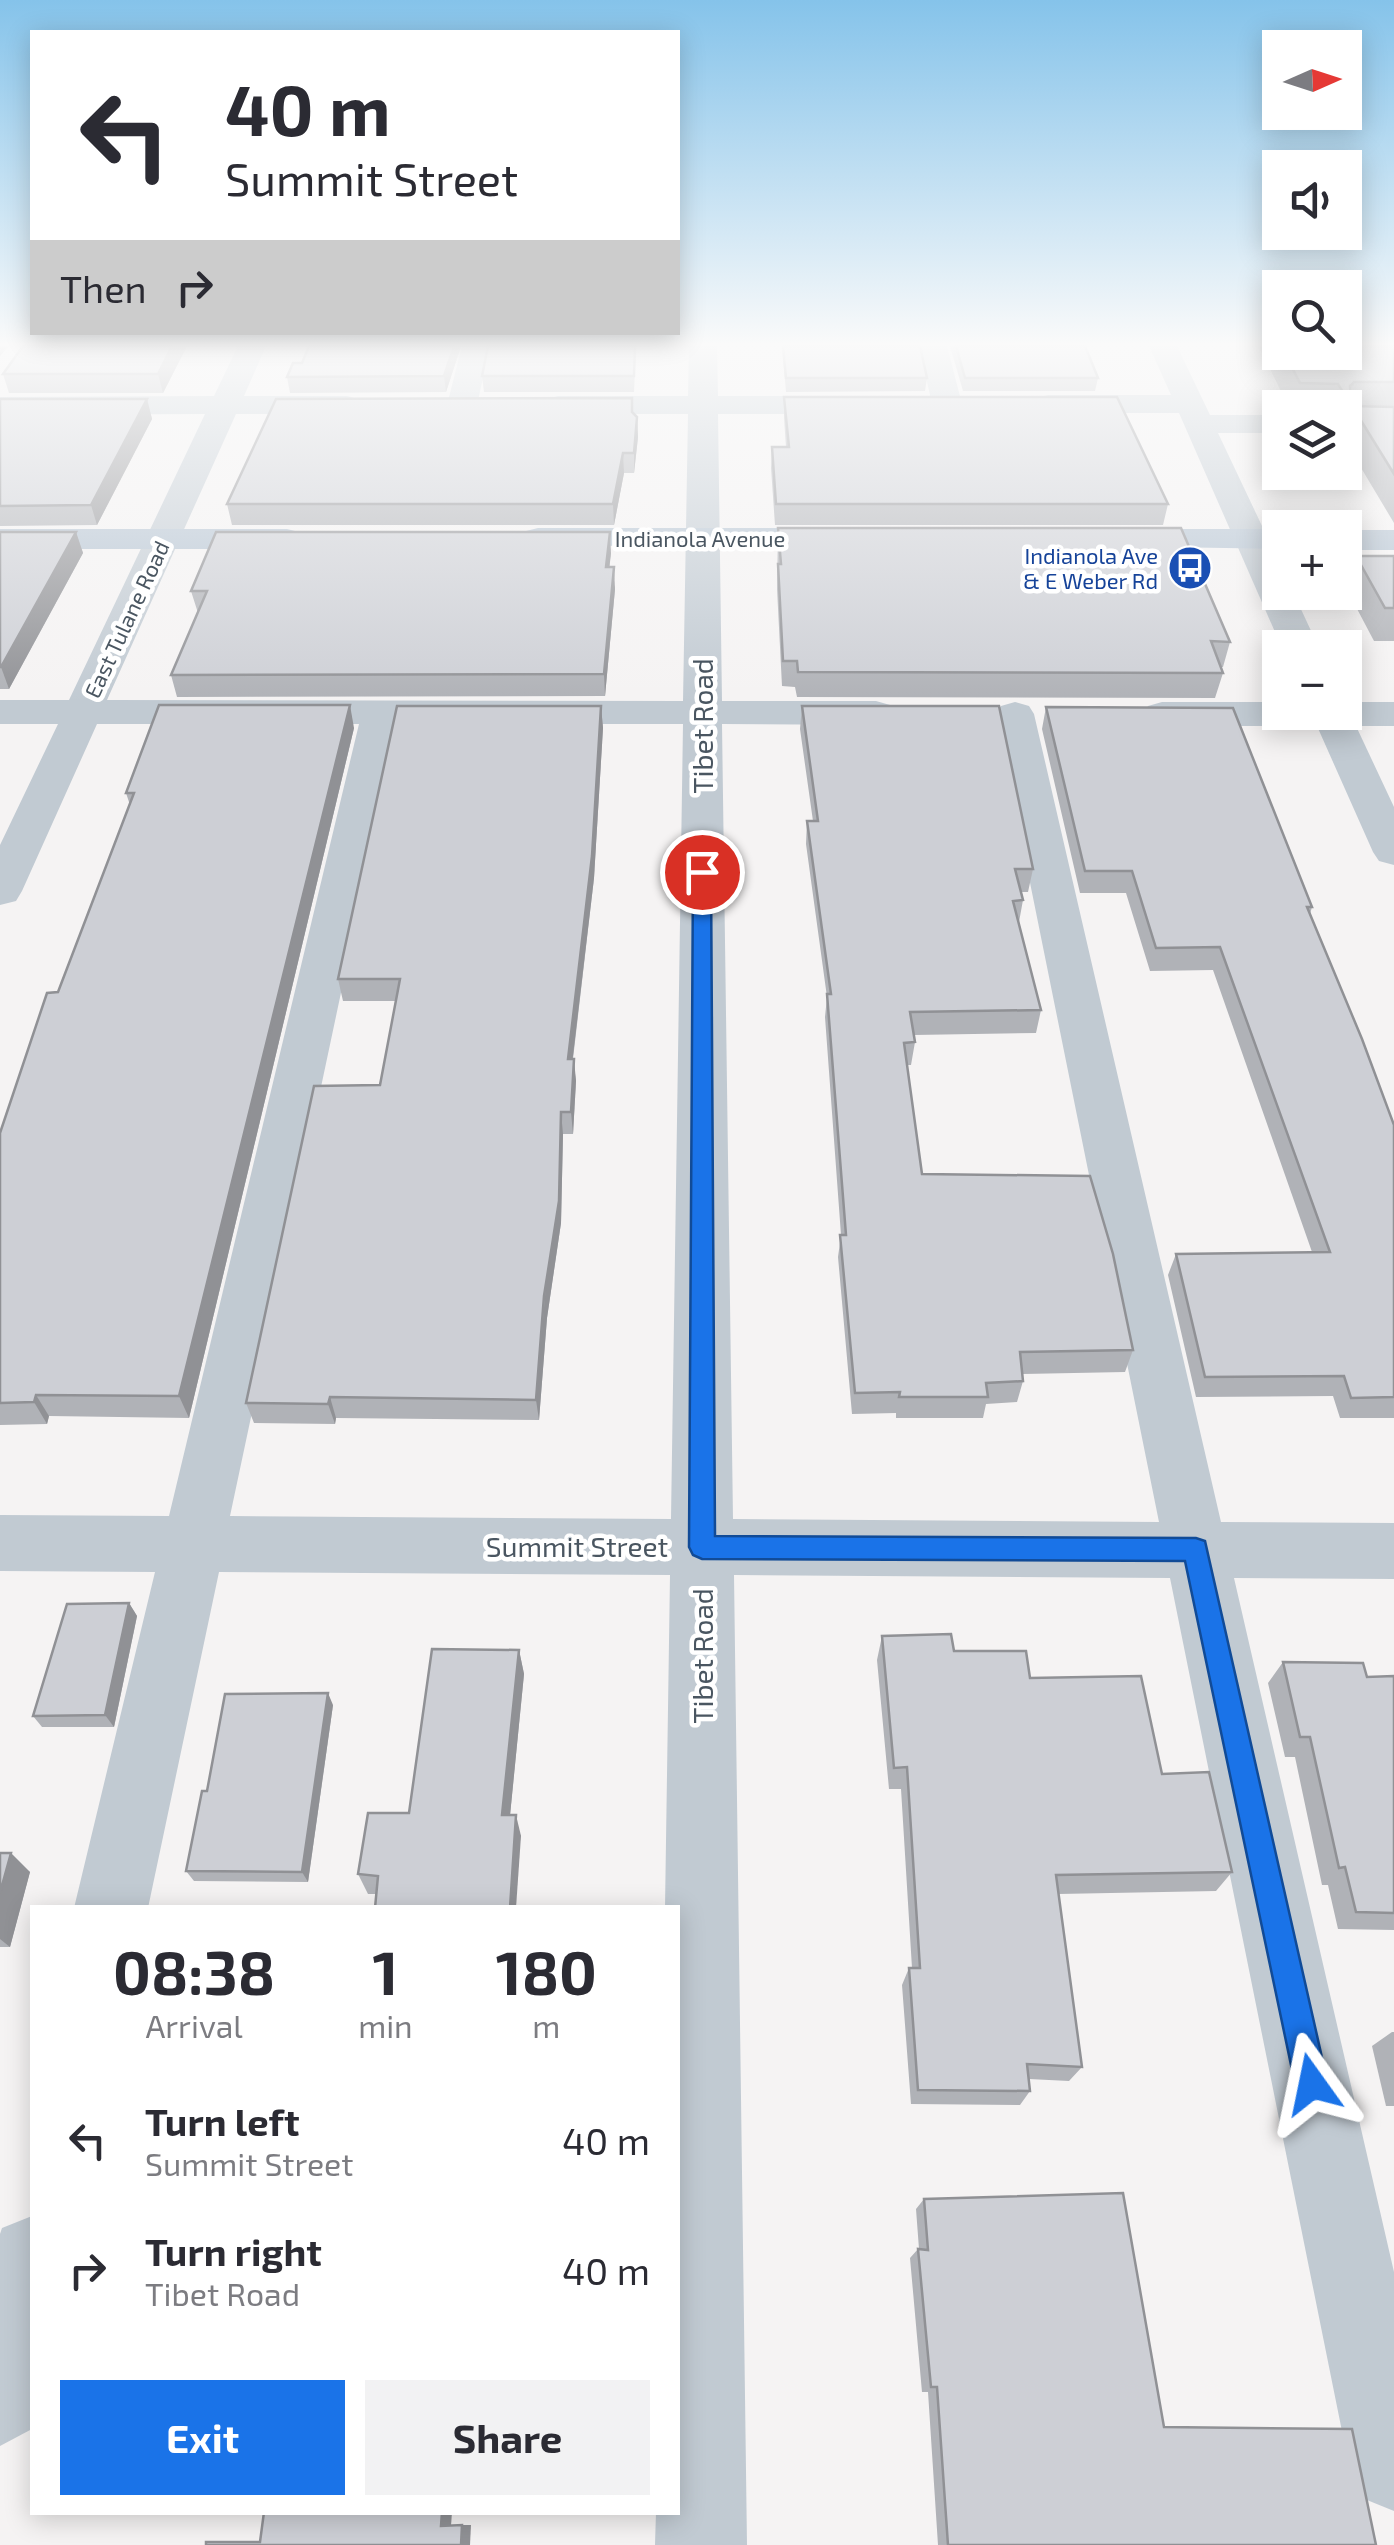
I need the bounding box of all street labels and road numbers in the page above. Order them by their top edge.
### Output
street label: Indianola Avenue [615,525,785,551]
street label: East Tulane Road [78,536,174,702]
street label: Tibet Road [685,658,719,794]
street label: Summit Street [486,1529,668,1563]
street label: Tibet Road [685,1588,719,1724]

